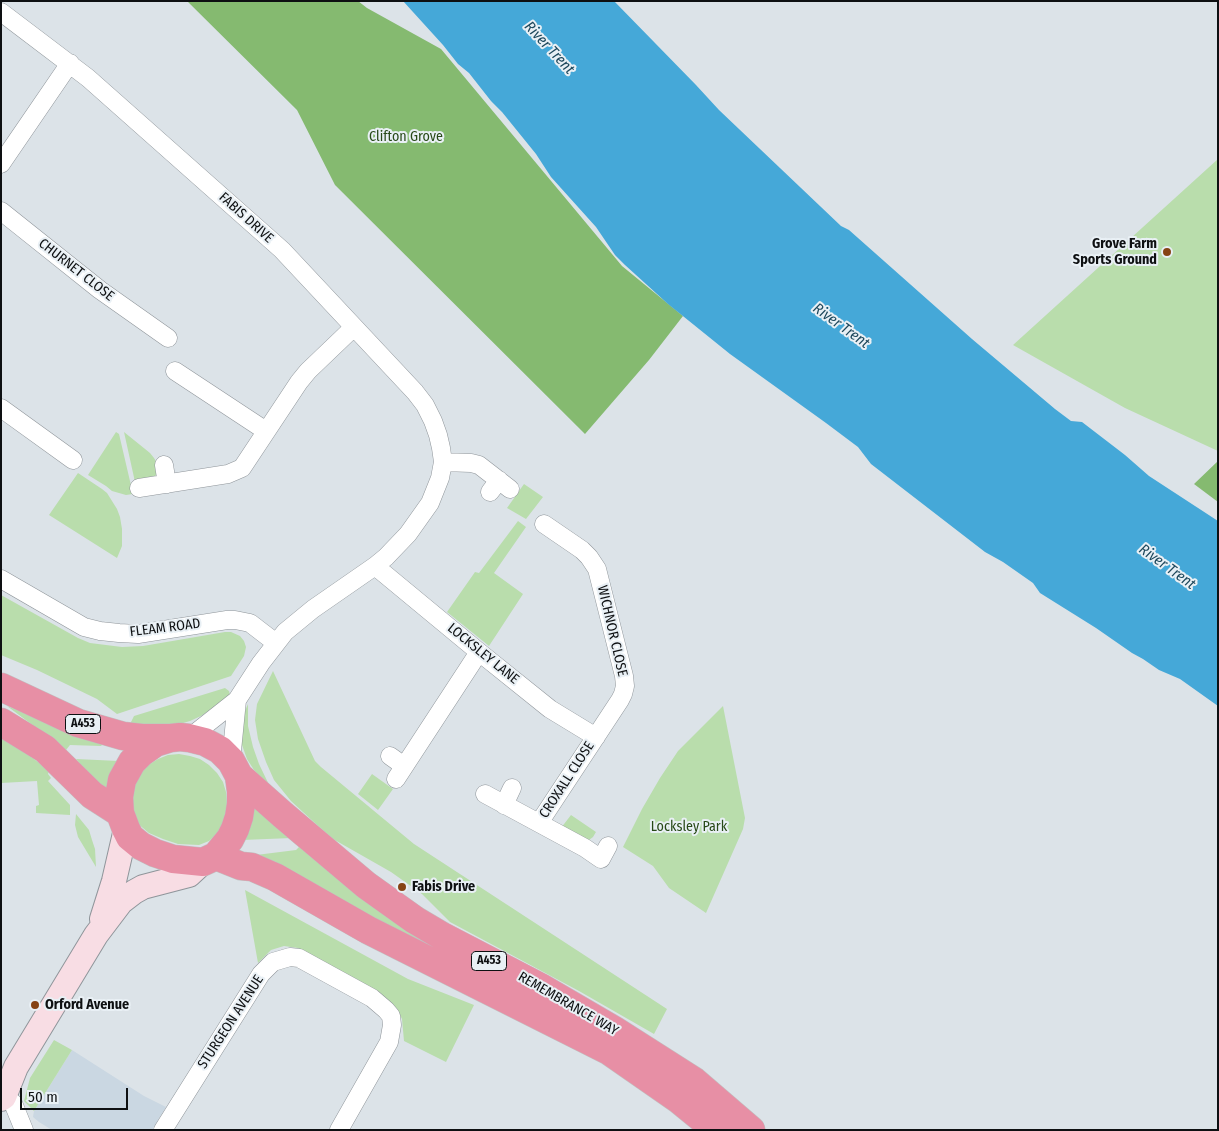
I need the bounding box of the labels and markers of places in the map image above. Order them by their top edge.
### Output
place label: Grove Farm Sports Ground [1073,236,1157,268]
marker: Grove Farm Sports Ground [1161,246,1173,258]
place label: Fabis Drive [412,879,475,895]
marker: Fabis Drive [396,881,408,893]
place label: Orford Avenue [45,997,129,1013]
marker: Orford Avenue [29,999,41,1011]

